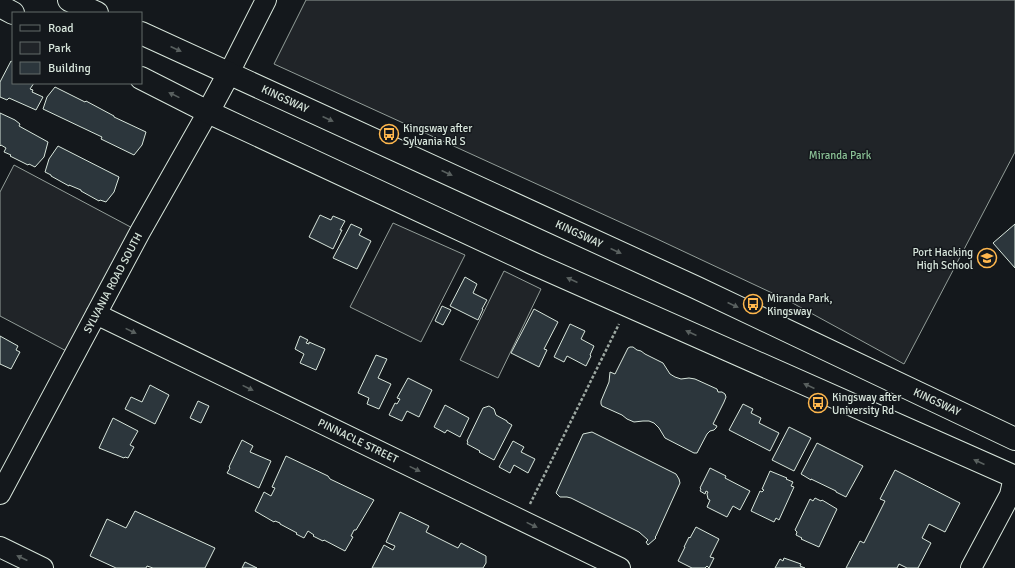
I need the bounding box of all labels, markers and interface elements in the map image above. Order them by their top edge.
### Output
legend [12,12,142,84]
text: Road [48,21,74,36]
text: Park [48,41,71,56]
one-way arrow [171,46,182,52]
text: Building [48,61,91,76]
street label: KINGSWAY [259,82,311,116]
one-way arrow [169,92,180,98]
one-way arrow [323,116,334,122]
place label: Kingsway after Sylvania Rd S [403,122,472,148]
bus stop icon: Kingsway after Sylvania Rd S [378,123,400,145]
park label: Miranda Park [809,149,872,162]
one-way arrow [441,170,452,176]
street label: KINGSWAY [553,217,605,251]
street label: SYLVANIA ROAD SOUTH [81,231,145,335]
place label: Port Hacking High School [912,246,973,272]
school or university icon: Port Hacking High School [976,247,998,269]
one-way arrow [610,248,621,254]
one-way arrow [566,277,577,283]
place label: Miranda Park, Kingsway [767,292,832,318]
bus stop icon: Miranda Park, Kingsway [742,293,764,315]
one-way arrow [728,302,739,308]
one-way arrow [125,328,136,334]
one-way arrow [685,330,696,336]
one-way arrow [804,383,815,389]
one-way arrow [242,385,253,391]
street label: KINGSWAY [911,385,963,419]
place label: Kingsway after University Rd [832,391,901,417]
bus stop icon: Kingsway after University Rd [807,392,829,414]
street label: PINNACLE STREET [316,416,401,466]
one-way arrow [973,458,985,464]
one-way arrow [410,466,421,472]
one-way arrow [527,522,538,528]
one-way arrow [16,555,27,561]

